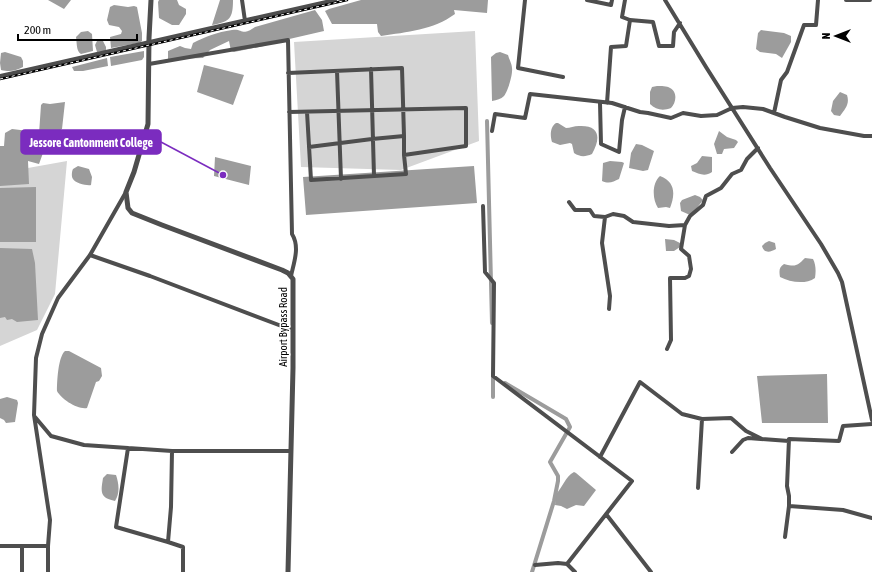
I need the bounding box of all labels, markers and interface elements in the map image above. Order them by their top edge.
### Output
scale bar [18,16,137,42]
north arrow [816,16,856,56]
text: 200 m [24,23,51,37]
text: N [820,33,832,39]
callout: Jessore Cantonment College [21,130,161,154]
text: Jessore Cantonment College [28,136,153,150]
street label: Airport Bypass Road [277,287,289,367]

